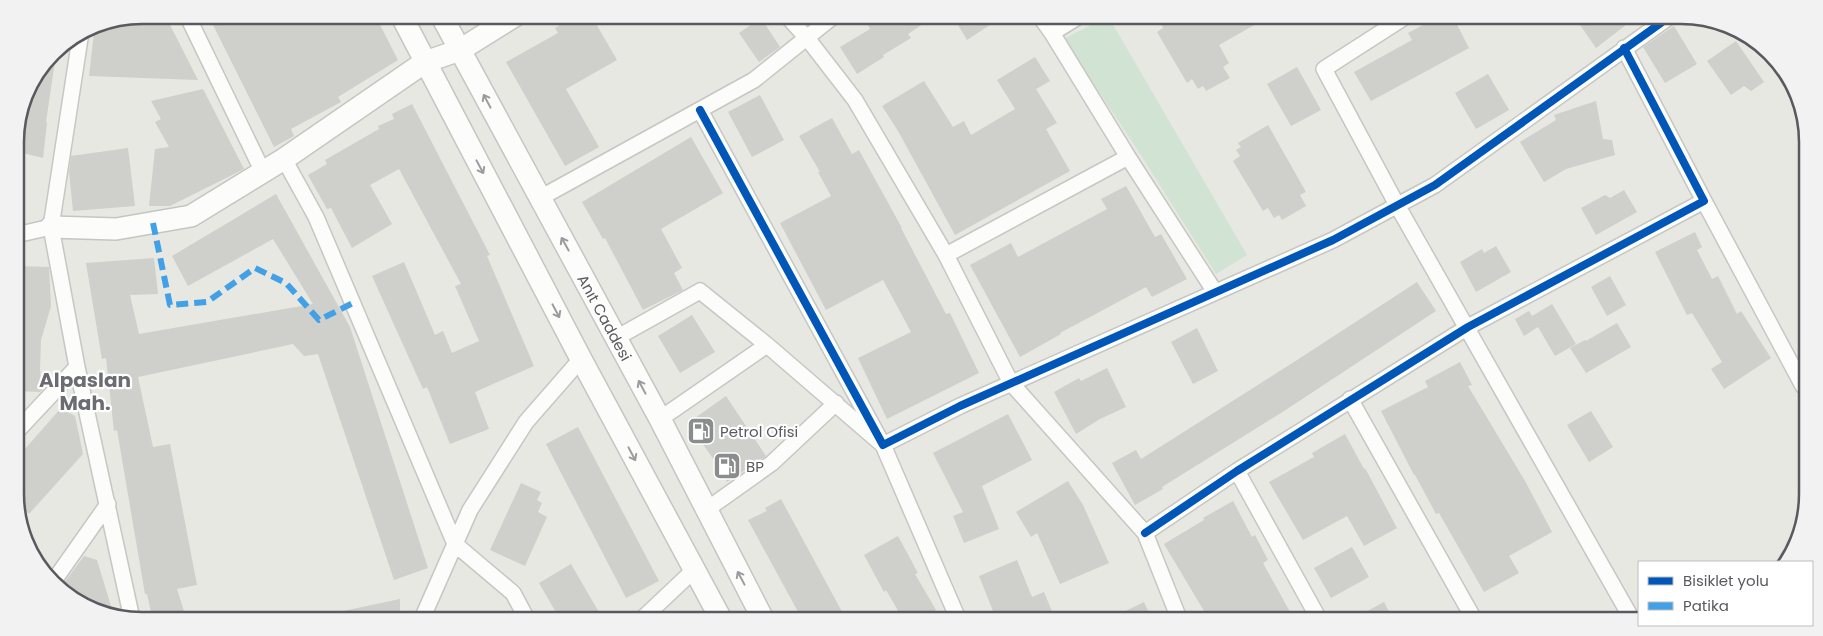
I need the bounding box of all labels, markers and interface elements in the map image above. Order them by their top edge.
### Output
one-way arrow [482,94,492,109]
one-way arrow [475,159,485,174]
one-way arrow [560,237,569,252]
street label: Anıt Caddesi [573,270,637,365]
one-way arrow [551,303,561,318]
district label: Alpaslan Mah. [39,366,131,417]
one-way arrow [637,380,647,394]
fuel station icon: Petrol Ofisi [686,416,716,446]
place label: Petrol Ofisi [720,421,798,442]
one-way arrow [628,446,637,461]
fuel station icon: BP [712,451,742,481]
place label: BP [746,456,764,477]
legend [1638,561,1813,626]
one-way arrow [736,570,746,585]
text: Bisiklet yolu [1683,570,1769,591]
text: Patika [1683,595,1729,616]

